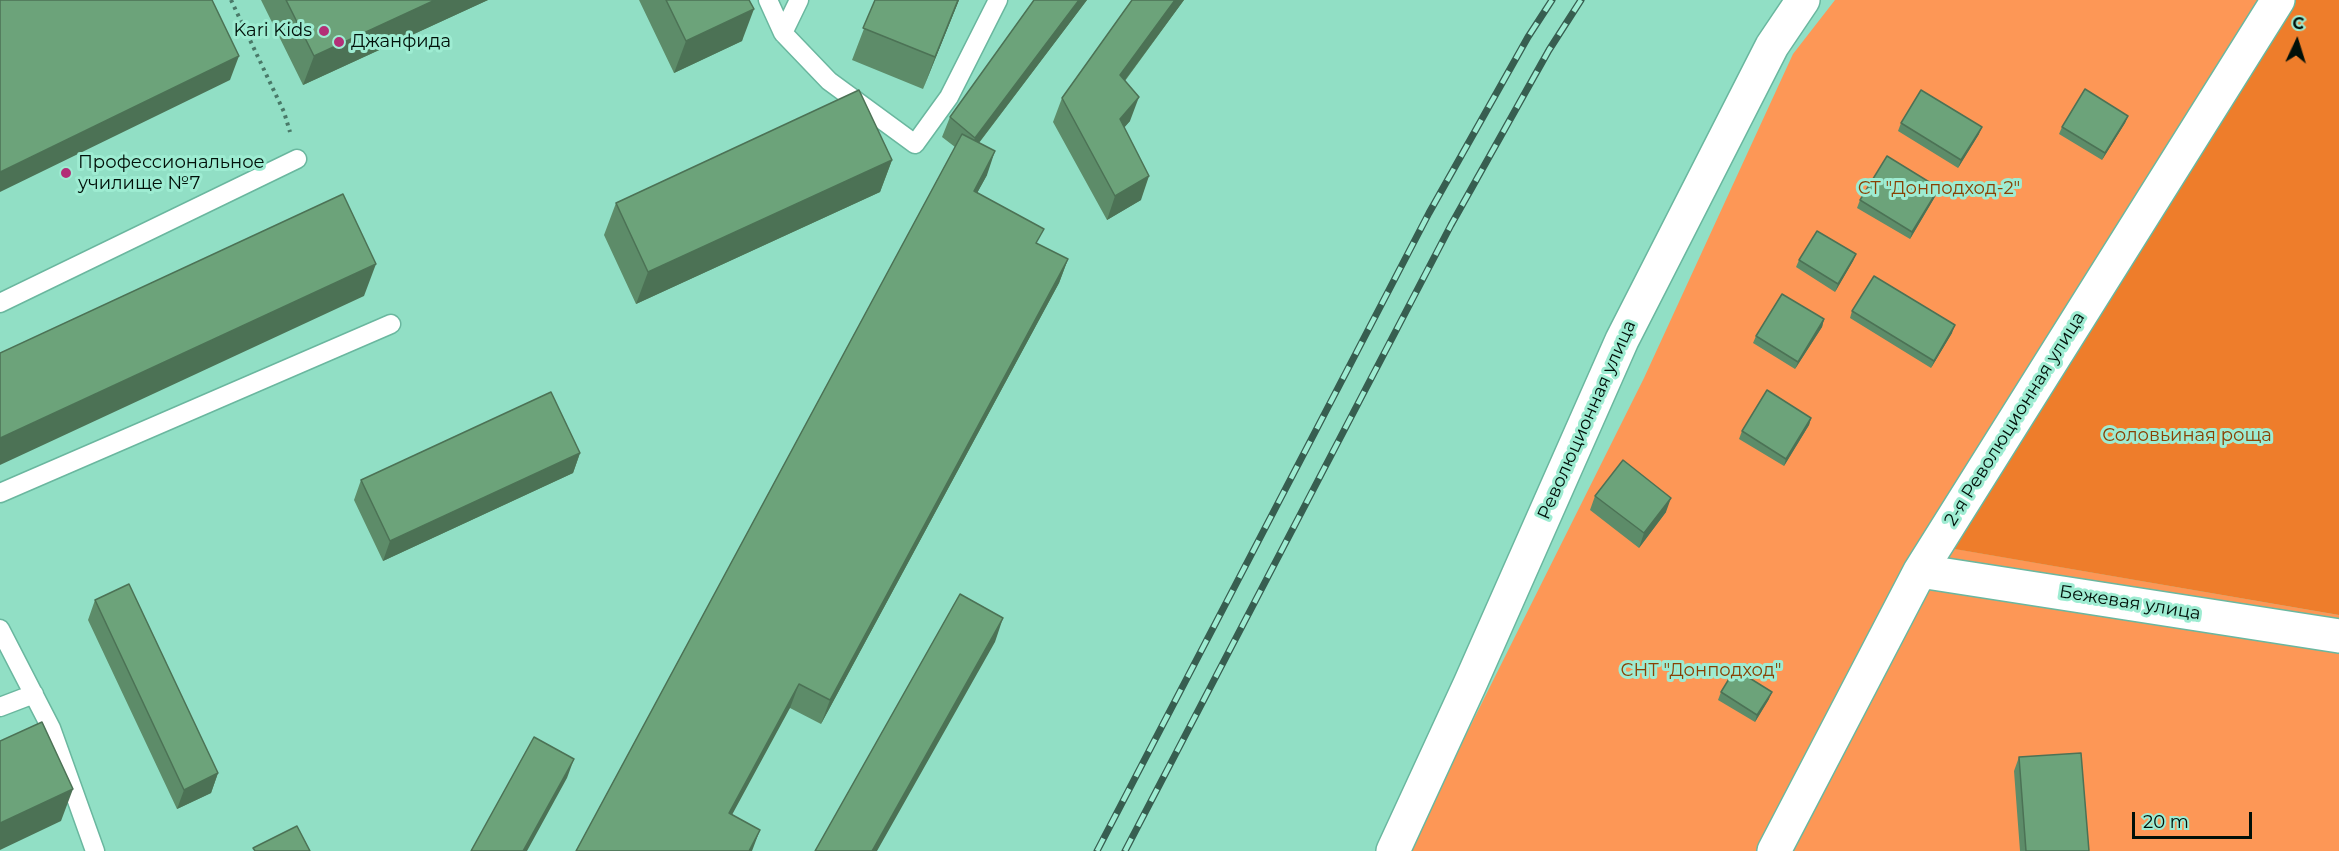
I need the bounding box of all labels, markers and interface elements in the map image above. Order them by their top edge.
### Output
north arrow [2267,12,2327,72]
text: С [2292,14,2305,33]
place label: Kari Kids [234,20,312,42]
marker: Kari Kids [317,24,331,38]
place label: Джанфида [351,31,451,53]
marker: Джанфида [332,35,346,49]
place label: Профессиональное училище №7 [78,152,265,195]
marker: Профессиональное училище №7 [59,166,73,180]
park label: СТ "Донподход-2" [1858,178,2020,200]
street label: 2-я Революционная улица [1940,308,2090,530]
street label: Революционная улица [1533,317,1641,523]
park label: Соловьиная роща [2102,425,2272,447]
street label: Бежевая улица [2058,581,2202,625]
park label: СНТ "Донподход" [1621,660,1781,682]
scale bar [2135,800,2255,838]
text: 20 m [2143,811,2189,833]

